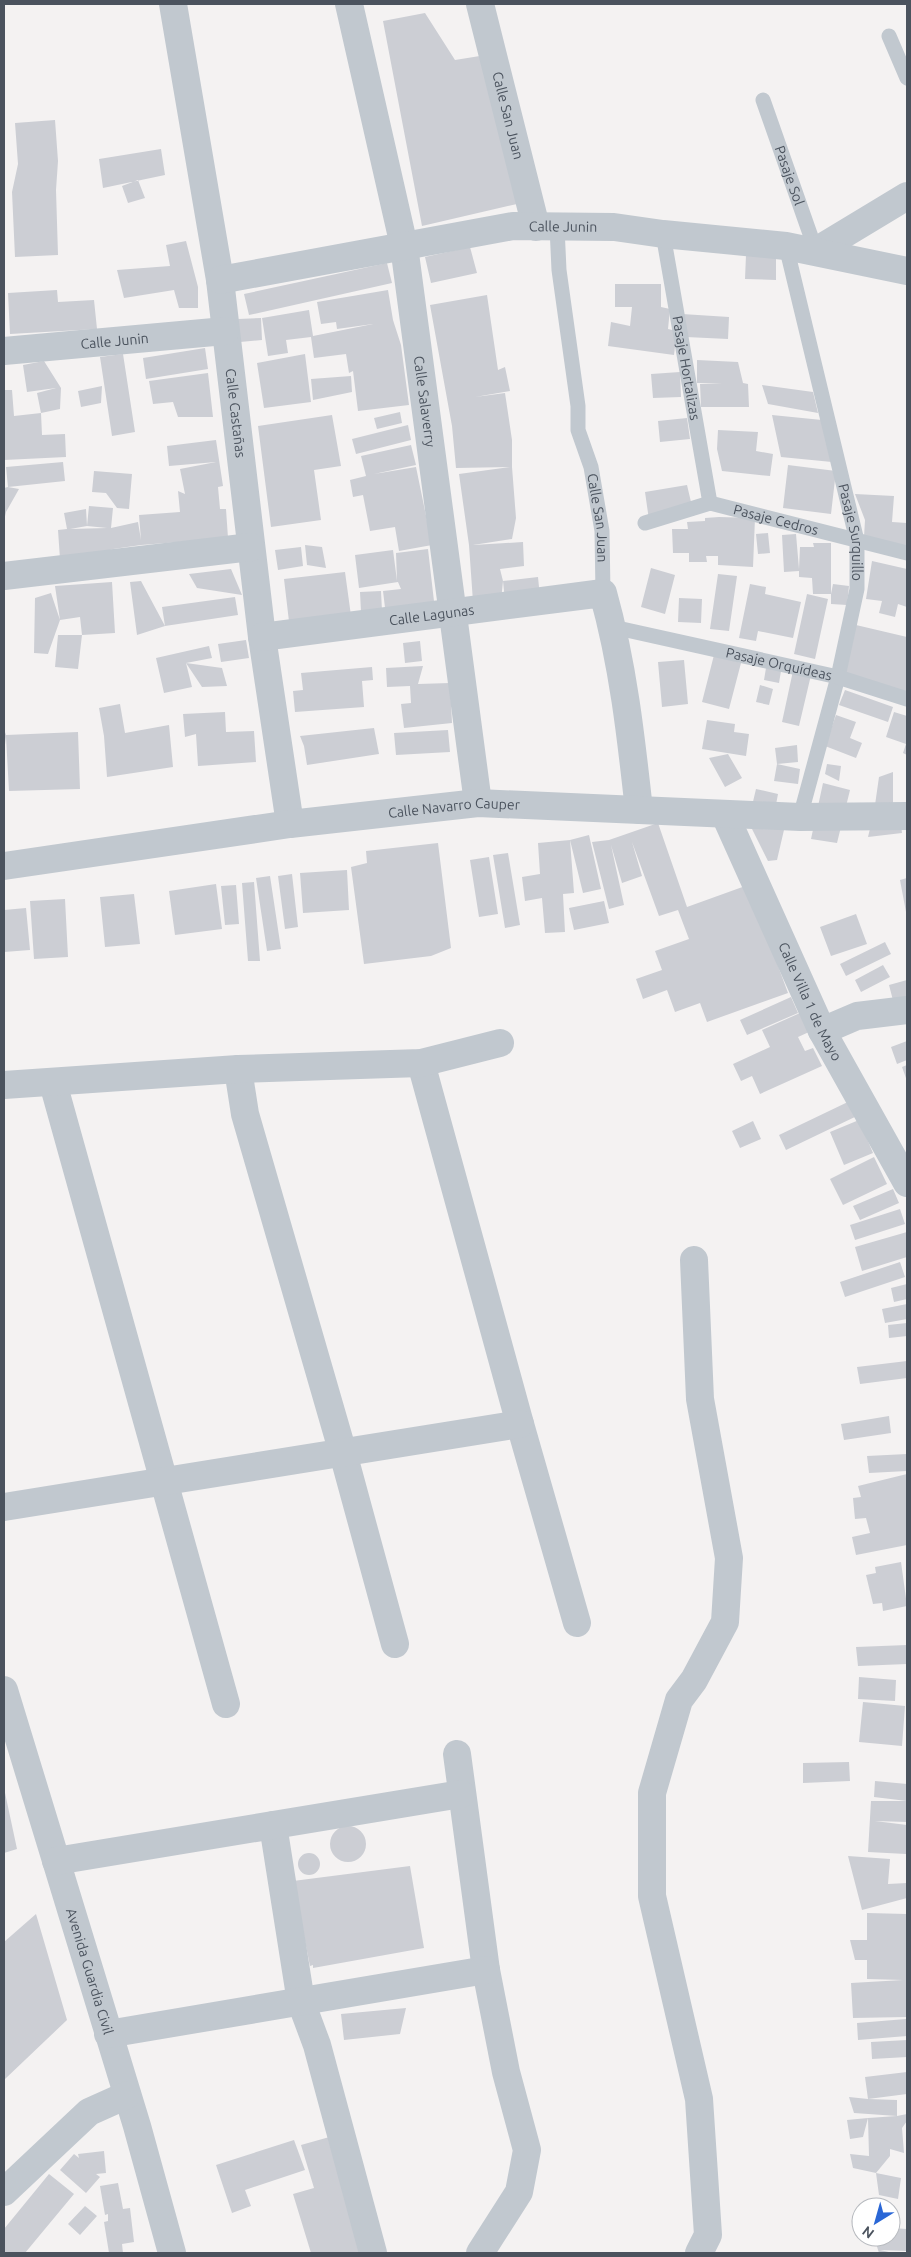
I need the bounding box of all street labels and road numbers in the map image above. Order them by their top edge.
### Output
street label: Calle San Juan [489,70,527,161]
street label: Pasaje Sol [772,143,807,208]
street label: Calle Junin [529,218,597,235]
street label: Pasaje Hortalizas [669,314,703,421]
street label: Calle Junin [80,330,149,352]
street label: Calle Salaverry [411,355,439,448]
street label: Calle Castañas [222,367,249,459]
street label: Calle San Juan [584,472,611,563]
street label: Pasaje Surquillo [835,482,865,581]
street label: Pasaje Cedros [732,501,820,538]
street label: Calle Lagunas [388,602,475,629]
street label: Pasaje Orquídeas [724,644,833,683]
street label: Calle Navarro Cauper [387,795,521,821]
street label: Calle Villa 1 de Mayo [775,940,845,1064]
street label: Avenida Guardia Civil [63,1906,117,2037]

